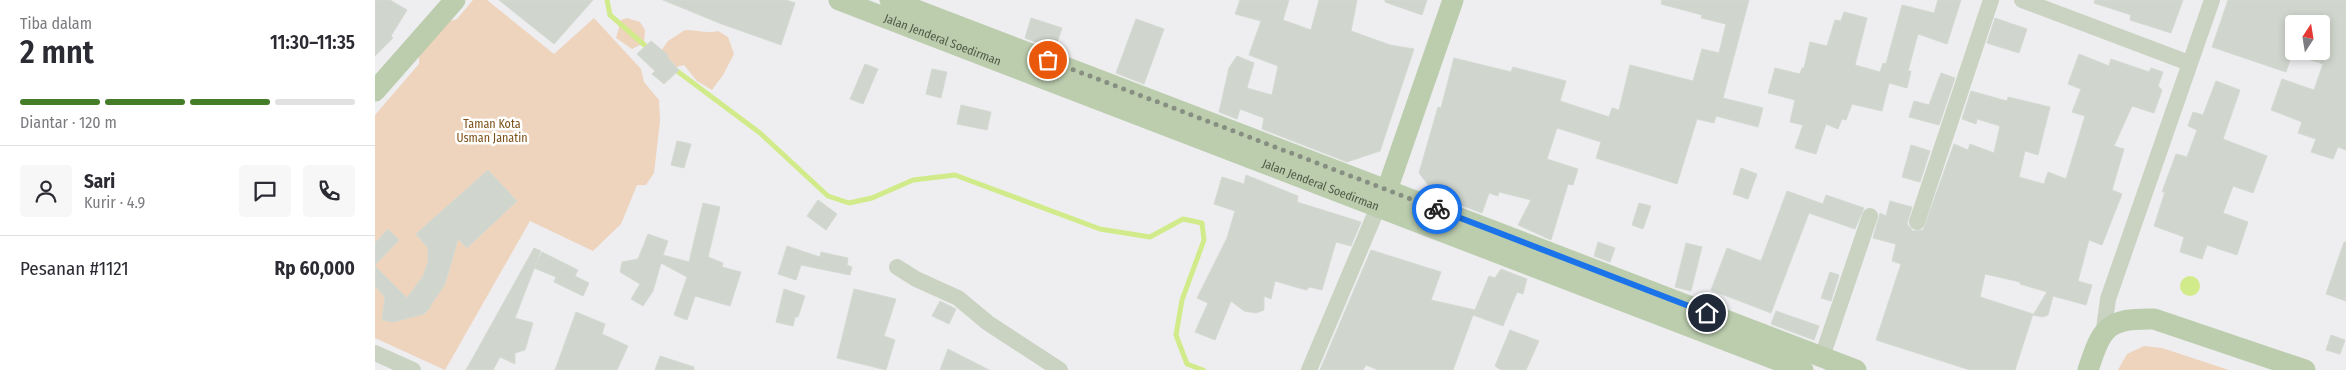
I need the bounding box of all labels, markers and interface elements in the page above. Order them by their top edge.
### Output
street label: Jalan Jenderal Soedirman [882,11,1003,69]
text: Tiba dalam [20,14,92,33]
north arrow [2285,15,2330,60]
map controls [2285,15,2330,60]
text: 11:30–11:35 [270,31,355,54]
text: 2 mnt [20,33,94,71]
pin [1027,39,1069,81]
icon: bag [1034,46,1062,74]
text: Diantar · 120 m [20,113,117,132]
park label: Taman Kota Usman Janatin [456,117,528,145]
street label: Jalan Jenderal Soedirman [1260,156,1381,214]
button: person [20,165,72,217]
button: chat [239,165,291,217]
button: phone [303,165,355,217]
text: Sari [84,170,115,193]
courier [1412,184,1462,234]
text: Kurir · 4.9 [84,193,145,212]
icon: bike [1423,195,1451,223]
text: Pesanan #1121 [20,257,129,280]
text: Rp 60,000 [275,257,355,280]
pin [1686,292,1728,334]
icon: home [1693,299,1721,327]

